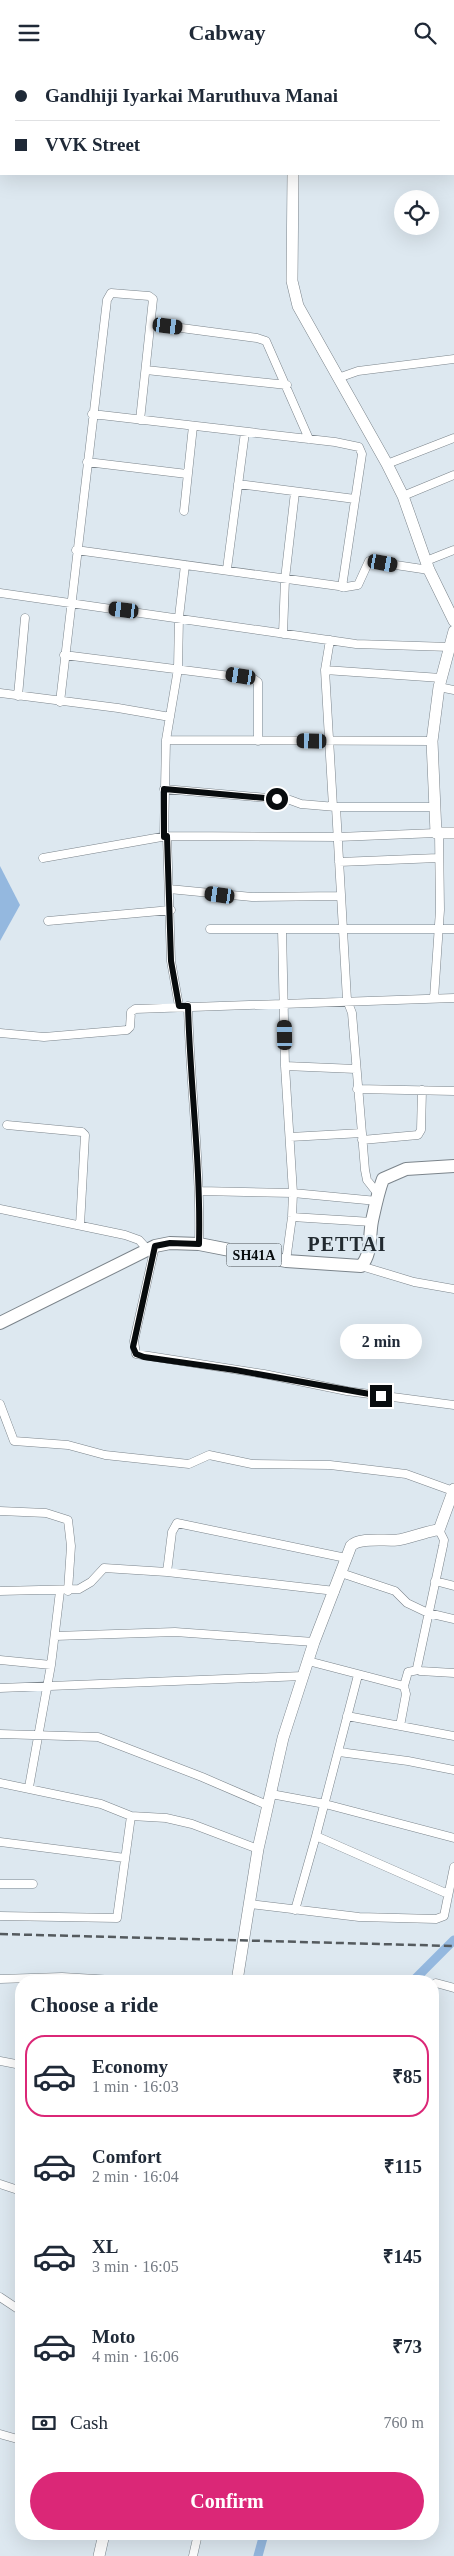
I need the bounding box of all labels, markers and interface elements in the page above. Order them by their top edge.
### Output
icon: menu [15,19,43,47]
icon: search [411,19,439,47]
text: Cabway [188,20,266,45]
text: Gandhiji Iyarkai Maruthuva Manai [45,85,338,106]
text: VVK Street [45,134,140,155]
map controls [394,190,439,235]
button: locate [394,190,439,235]
car [152,317,183,335]
car [366,553,399,573]
car [108,601,139,619]
car [225,666,256,686]
car [296,733,327,749]
route start [266,788,288,810]
car [204,885,235,905]
car [277,1020,292,1050]
district label: PETTAI [308,1233,386,1255]
road number: SH41A [226,1243,282,1267]
callout: 2 min [340,1323,422,1359]
text: 2 min [362,1333,400,1350]
route end [370,1385,392,1407]
text: Choose a ride [30,1992,158,2017]
icon: car [32,2054,77,2099]
text: Economy [92,2056,168,2077]
text: ₹85 [392,2066,422,2087]
text: 1 min · 16:03 [92,2078,179,2095]
icon: car [32,2144,77,2189]
text: Comfort [92,2146,162,2167]
text: ₹115 [384,2156,422,2177]
text: 2 min · 16:04 [92,2168,179,2185]
icon: car [32,2234,77,2279]
text: XL [92,2236,118,2257]
text: ₹145 [383,2246,422,2267]
text: 3 min · 16:05 [92,2258,179,2275]
icon: car [32,2324,77,2369]
text: Moto [92,2326,135,2347]
text: ₹73 [392,2336,422,2357]
text: 4 min · 16:06 [92,2348,179,2365]
icon: cash [30,2409,58,2437]
text: Cash [70,2412,108,2433]
text: 760 m [384,2414,424,2431]
button: Confirm [30,2472,424,2530]

